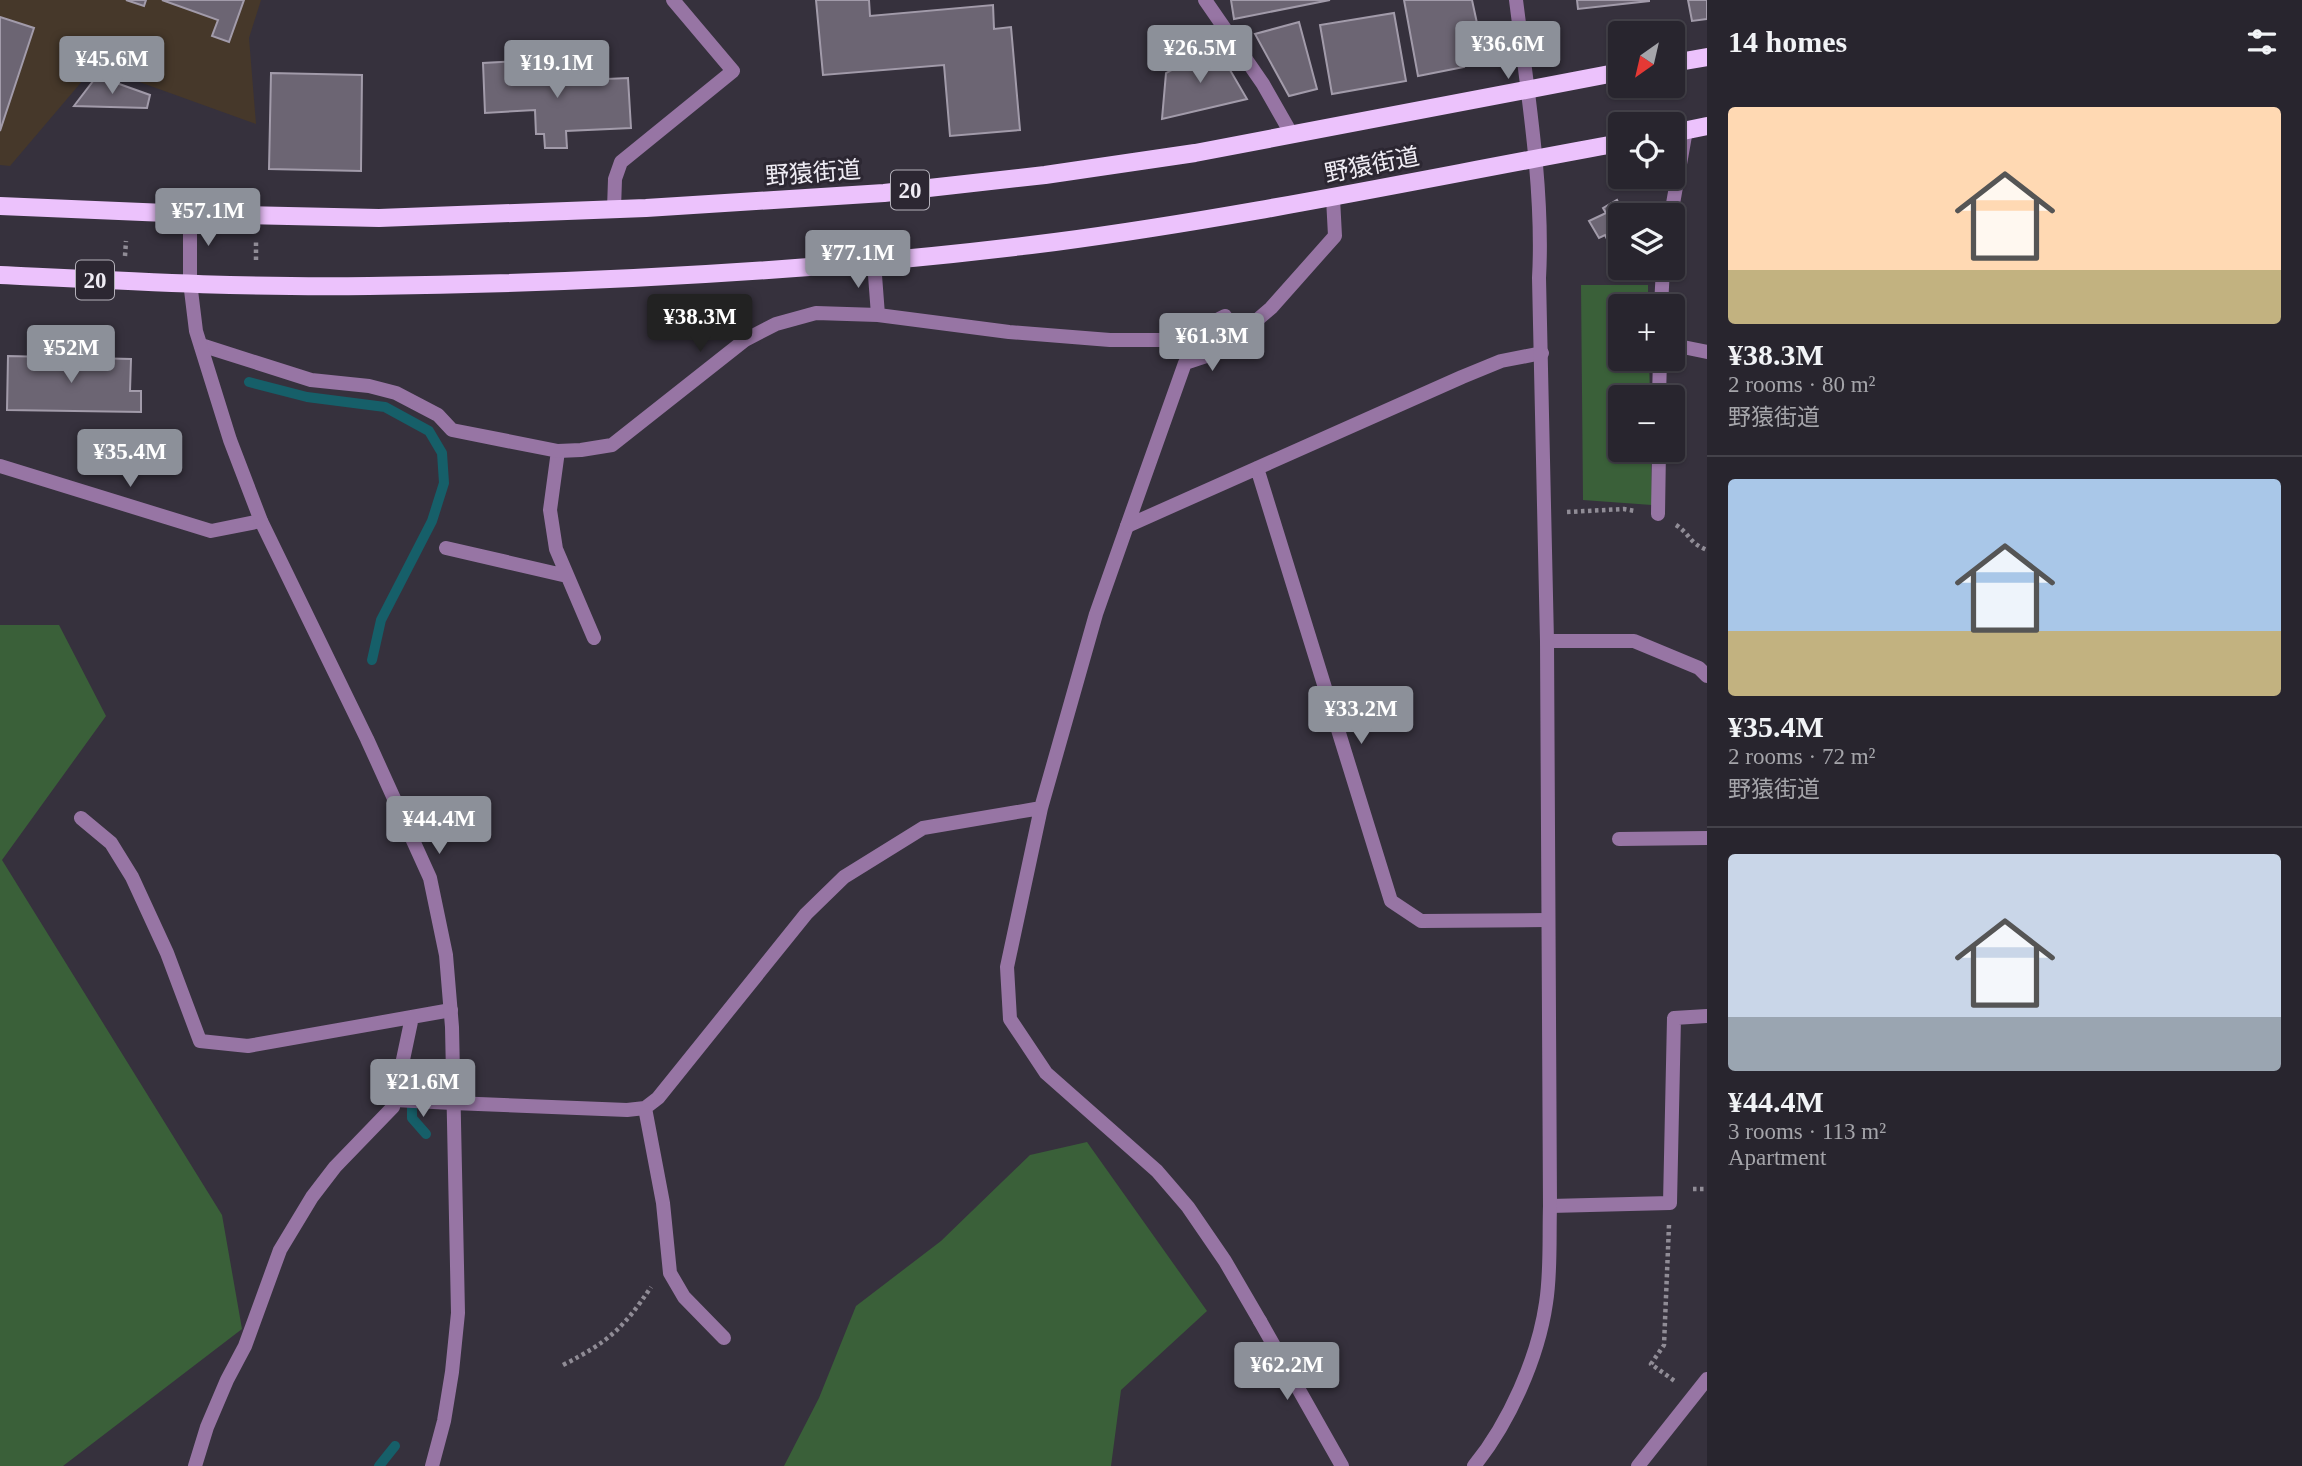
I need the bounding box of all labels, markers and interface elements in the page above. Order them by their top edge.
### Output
north arrow [1608,21,1685,98]
map controls [1608,21,1685,462]
pin: ¥36.6M [1451,22,1565,81]
icon: filters [2243,23,2281,61]
pin: ¥26.5M [1143,25,1257,85]
text: 14 homes [1728,25,1847,58]
text: ¥36.6M [1471,31,1545,56]
text: ¥26.5M [1163,35,1237,60]
pin: ¥45.6M [55,36,169,96]
pin: ¥19.1M [500,41,614,100]
text: ¥45.6M [75,46,149,71]
text: ¥19.1M [520,50,594,75]
button: locate [1608,112,1685,189]
street label: 野猿街道 [1322,143,1422,187]
icon: home [1942,153,2068,279]
street label: 野猿街道 [764,157,862,189]
road number: 20 [891,170,929,210]
pin: ¥57.1M [151,188,265,248]
text: ¥57.1M [171,198,245,223]
button: layers [1608,203,1685,280]
pin: ¥77.1M [801,230,915,290]
text: ¥77.1M [821,240,895,265]
road number: 20 [76,260,114,300]
pin: ¥38.3M [643,294,757,354]
button: + [1608,294,1685,371]
text: ¥38.3M [663,304,737,329]
pin: ¥61.3M [1155,314,1269,373]
text: ¥61.3M [1175,323,1249,348]
pin: ¥52M [30,326,112,385]
text: ¥52M [43,335,99,360]
text: ¥38.3M [1728,338,1824,371]
text: 2 rooms · 80 m² [1728,372,1875,397]
button: − [1608,385,1685,462]
text: 野猿街道 [1728,405,1820,430]
pin: ¥35.4M [73,430,187,489]
text: ¥35.4M [93,439,167,464]
icon: home [1942,525,2068,651]
pin: ¥33.2M [1304,686,1418,746]
text: ¥33.2M [1324,696,1398,721]
text: ¥35.4M [1728,710,1824,743]
text: 2 rooms · 72 m² [1728,744,1875,769]
text: 野猿街道 [1728,777,1820,802]
pin: ¥44.4M [382,796,496,856]
text: ¥44.4M [402,806,476,831]
icon: home [1942,900,2068,1026]
pin: ¥21.6M [366,1060,480,1119]
text: ¥21.6M [386,1069,460,1094]
text: ¥44.4M [1728,1085,1824,1118]
text: 3 rooms · 113 m² [1728,1119,1886,1144]
text: Apartment [1728,1145,1826,1170]
pin: ¥62.2M [1230,1342,1344,1402]
text: ¥62.2M [1250,1352,1324,1377]

